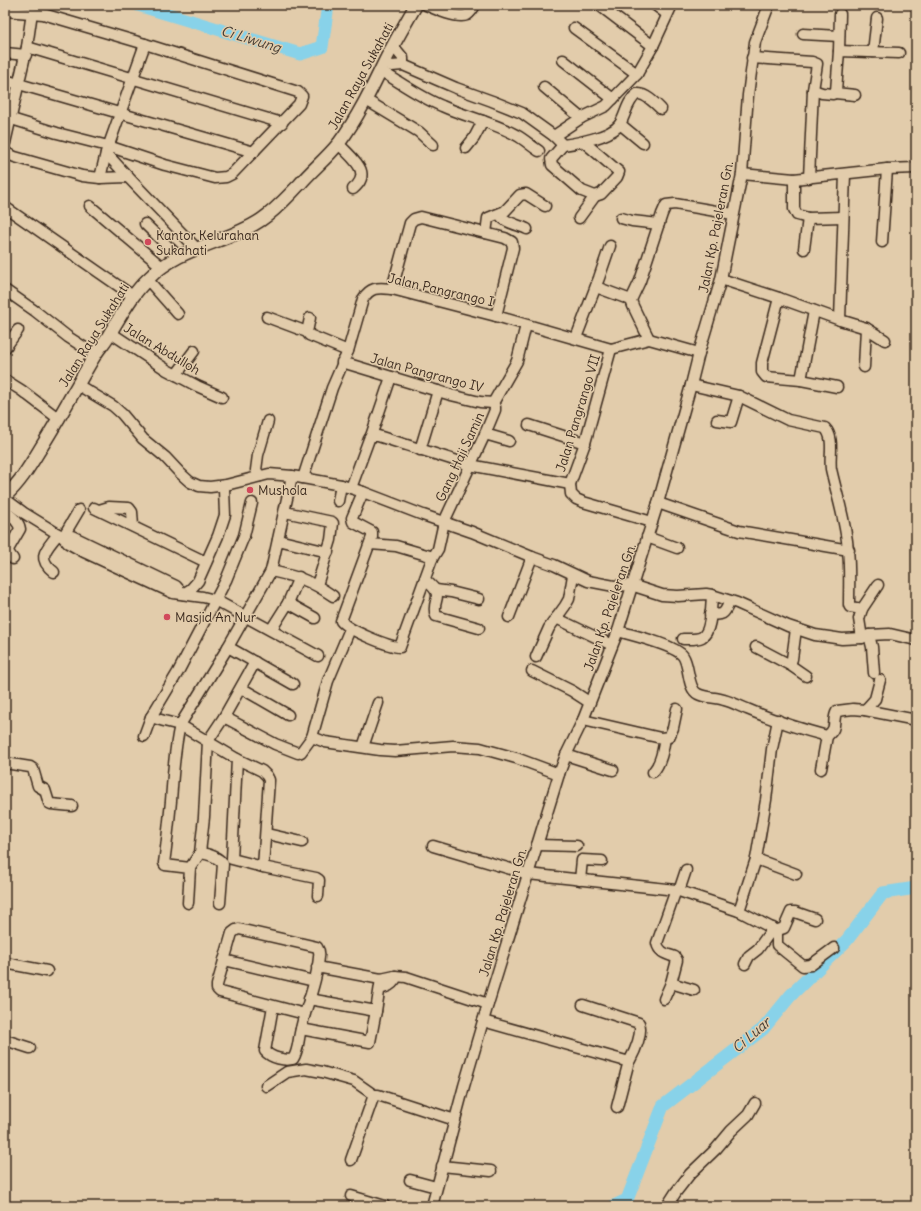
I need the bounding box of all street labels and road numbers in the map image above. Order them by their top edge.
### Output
street label: Jalan Raya Sukahati [325,20,397,132]
street label: Jalan Kp. Pajeleran Gn. [695,160,737,294]
street label: Jalan Pangrango I [386,270,496,311]
street label: Jalan Raya Sukahati [55,280,133,390]
street label: Jalan Abdulloh [121,319,204,379]
street label: Jalan Pangrango IV [369,350,485,396]
street label: Jalan Pangrango VII [552,352,604,474]
street label: Gang Haji Samin [432,409,488,504]
street label: Jalan Kp. Pajeleran Gn. [580,541,640,673]
street label: Jalan Kp. Pajeleran Gn. [475,846,531,978]

